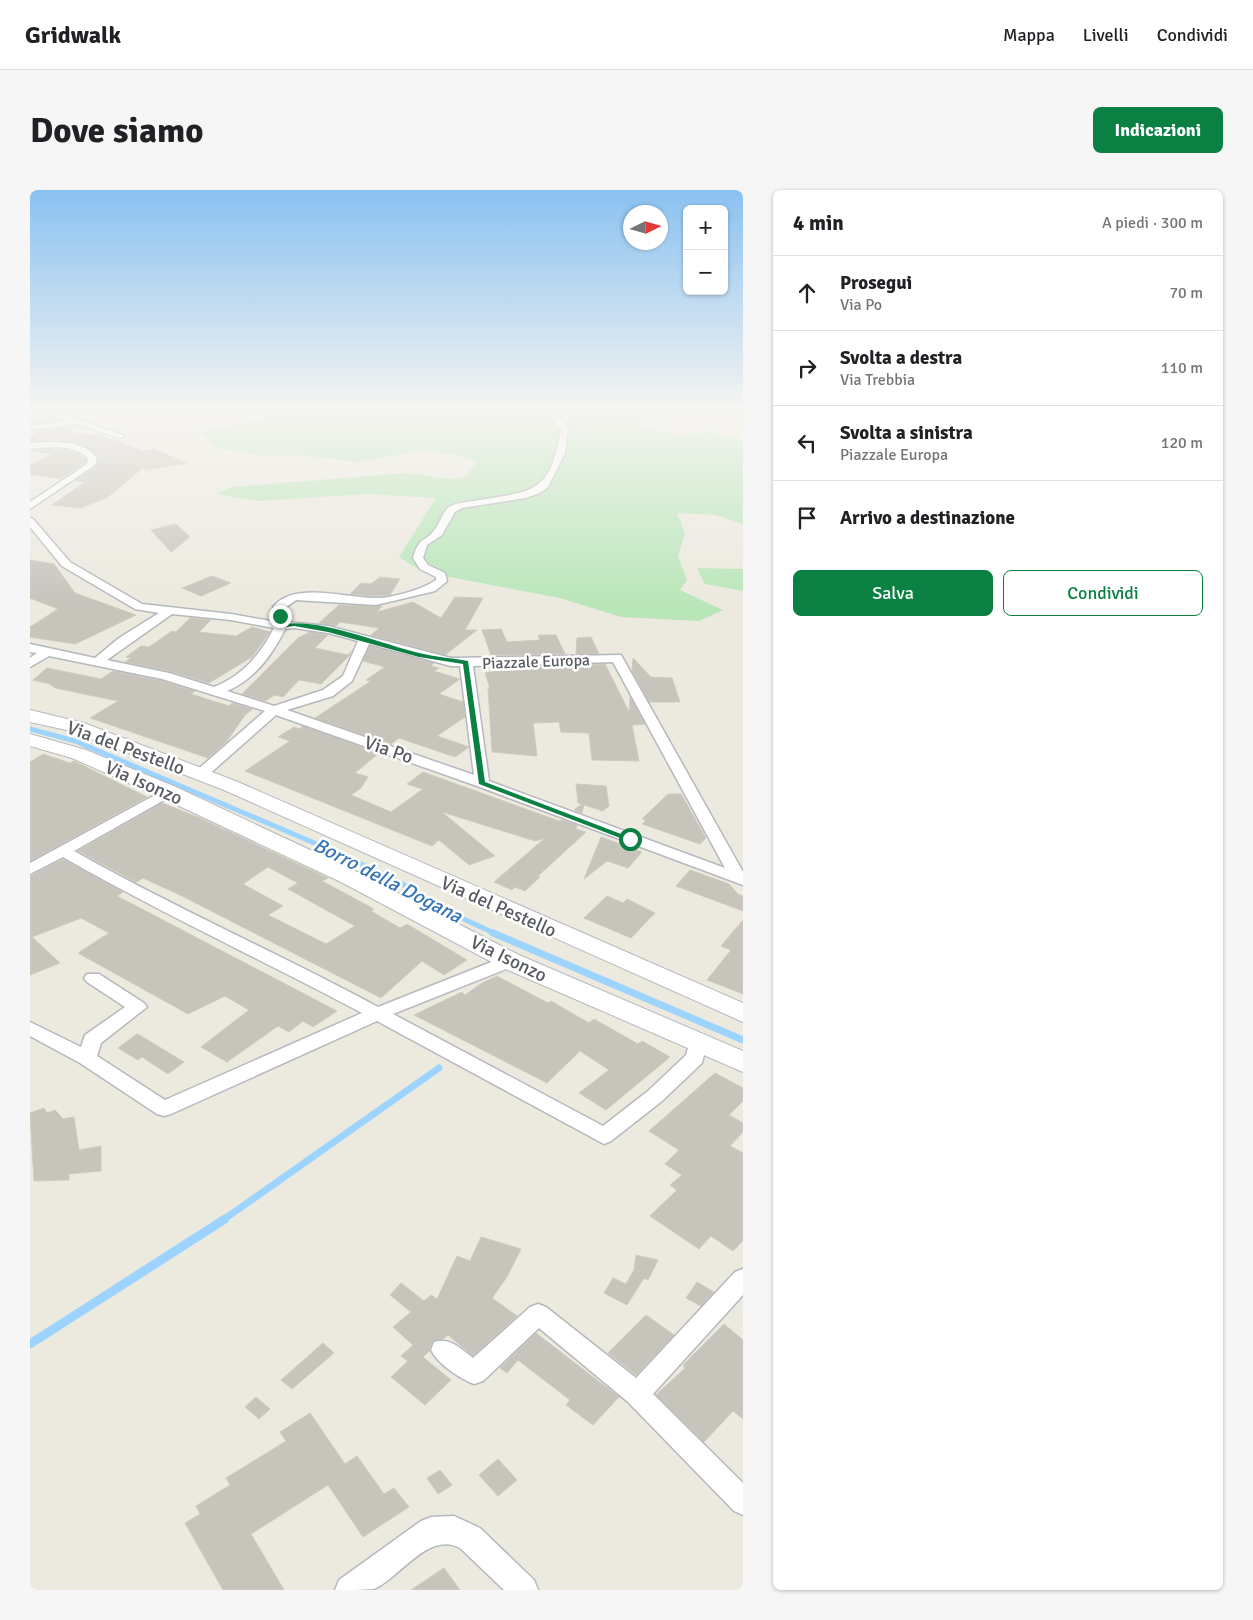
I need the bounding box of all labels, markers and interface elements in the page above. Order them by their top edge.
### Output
text: Gridwalk [25,20,121,50]
text: Mappa [1003,24,1055,46]
text: Livelli [1083,24,1129,46]
text: Condividi [1157,24,1228,46]
button: Indicazioni [1093,107,1223,153]
text: Dove siamo [30,109,204,152]
north arrow [623,205,668,250]
map controls [683,205,728,295]
button: + [683,205,728,250]
text: 4 min [793,210,844,236]
text: A piedi · 300 m [1102,213,1203,233]
button: − [683,250,728,295]
text: Prosegui [840,271,912,295]
icon: ahead [793,279,821,307]
text: 70 m [1169,283,1203,303]
text: Via Po [840,295,882,315]
text: Svolta a destra [840,346,962,370]
icon: right [793,354,821,382]
text: 110 m [1161,358,1203,378]
text: Via Trebbia [840,370,915,390]
text: Svolta a sinistra [840,421,973,445]
icon: left [793,429,821,457]
text: 120 m [1161,433,1203,453]
text: Piazzale Europa [840,445,948,465]
icon: arrive [793,504,821,532]
text: Arrivo a destinazione [840,506,1015,530]
button: Salva [793,570,993,616]
button: Condividi [1003,570,1203,616]
route end [269,605,292,628]
street label: Piazzale Europa [482,650,590,674]
street label: Via del Pestello [63,715,188,780]
street label: Via Po [361,730,416,769]
street label: Via Isonzo [101,755,186,811]
route start [619,828,642,851]
water label: Borro della Dogana [309,832,467,929]
street label: Via del Pestello [437,871,560,943]
street label: Via Isonzo [466,930,551,988]

